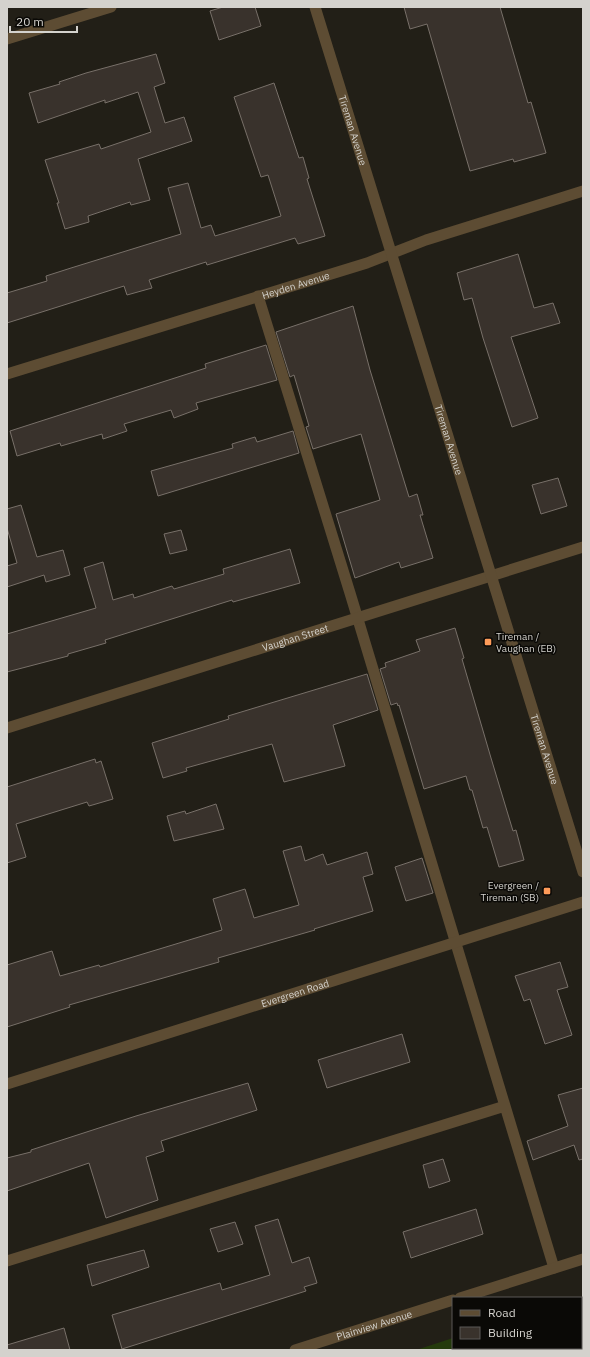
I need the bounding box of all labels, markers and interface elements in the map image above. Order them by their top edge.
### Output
scale bar [10,8,77,34]
text: 20 m [16,14,44,29]
street label: Tireman Avenue [336,93,370,167]
street label: Heyden Avenue [260,268,332,302]
street label: Tireman Avenue [432,403,466,477]
street label: Vaughan Street [260,621,330,654]
place label: Tireman / Vaughan (EB) [496,630,556,655]
marker: Tireman / Vaughan (EB) [483,637,493,647]
street label: Tireman Avenue [528,712,562,786]
place label: Evergreen / Tireman (SB) [481,879,539,904]
marker: Evergreen / Tireman (SB) [542,886,552,896]
street label: Evergreen Road [259,976,331,1010]
legend [452,1297,582,1349]
text: Road [488,1305,516,1320]
street label: Plainview Avenue [335,1307,414,1343]
text: Building [488,1325,533,1340]

